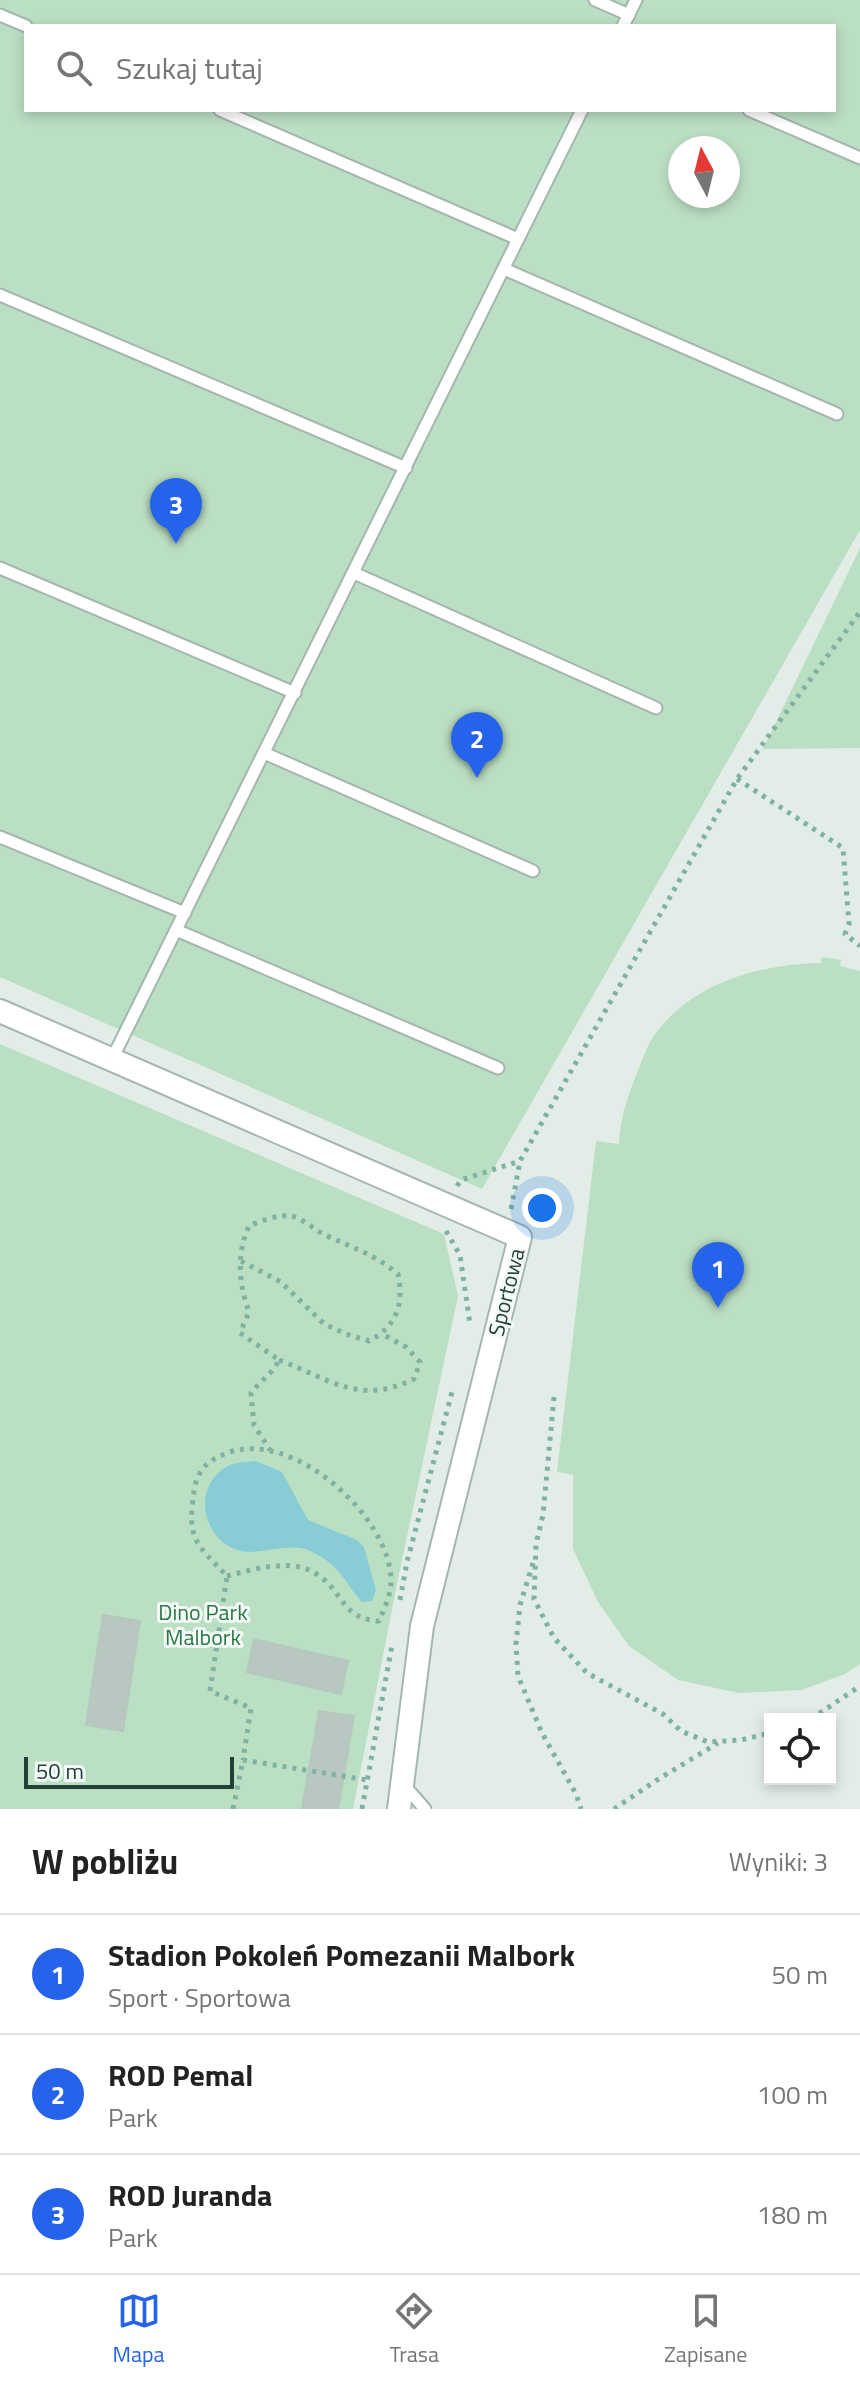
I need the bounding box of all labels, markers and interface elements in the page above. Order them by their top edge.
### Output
search box [24,24,836,112]
text: Szukaj tutaj [116,45,263,91]
icon: search [52,46,96,90]
north arrow [668,136,740,208]
pin: 3 [150,478,202,544]
pin: 2 [451,712,503,778]
your location [522,1188,562,1228]
pin: 1 [692,1242,744,1308]
street label: Sportowa [479,1244,533,1340]
park label: Dino Park Malbork [158,1595,248,1654]
map controls [764,1713,836,1785]
button: locate [764,1713,836,1785]
scale bar [24,1753,234,1789]
text: 50 m [36,1754,84,1788]
text: W pobliżu [32,1835,178,1887]
text: Wyniki: 3 [729,1842,828,1881]
text: Stadion Pokoleń Pomezanii Malbork [108,1932,575,1978]
text: 1 [51,1955,65,1994]
text: 50 m [771,1955,828,1994]
text: Sport · Sportowa [108,1978,291,2017]
text: ROD Pemal [108,2052,253,2098]
text: 2 [51,2075,65,2114]
text: 100 m [757,2075,828,2114]
text: Park [108,2098,158,2137]
text: ROD Juranda [108,2172,272,2218]
text: 3 [51,2195,65,2234]
text: 180 m [757,2195,828,2234]
text: Park [108,2218,158,2257]
tab: Mapa [112,2289,165,2371]
tab: Trasa [390,2289,439,2371]
tab: Zapisane [664,2289,747,2371]

